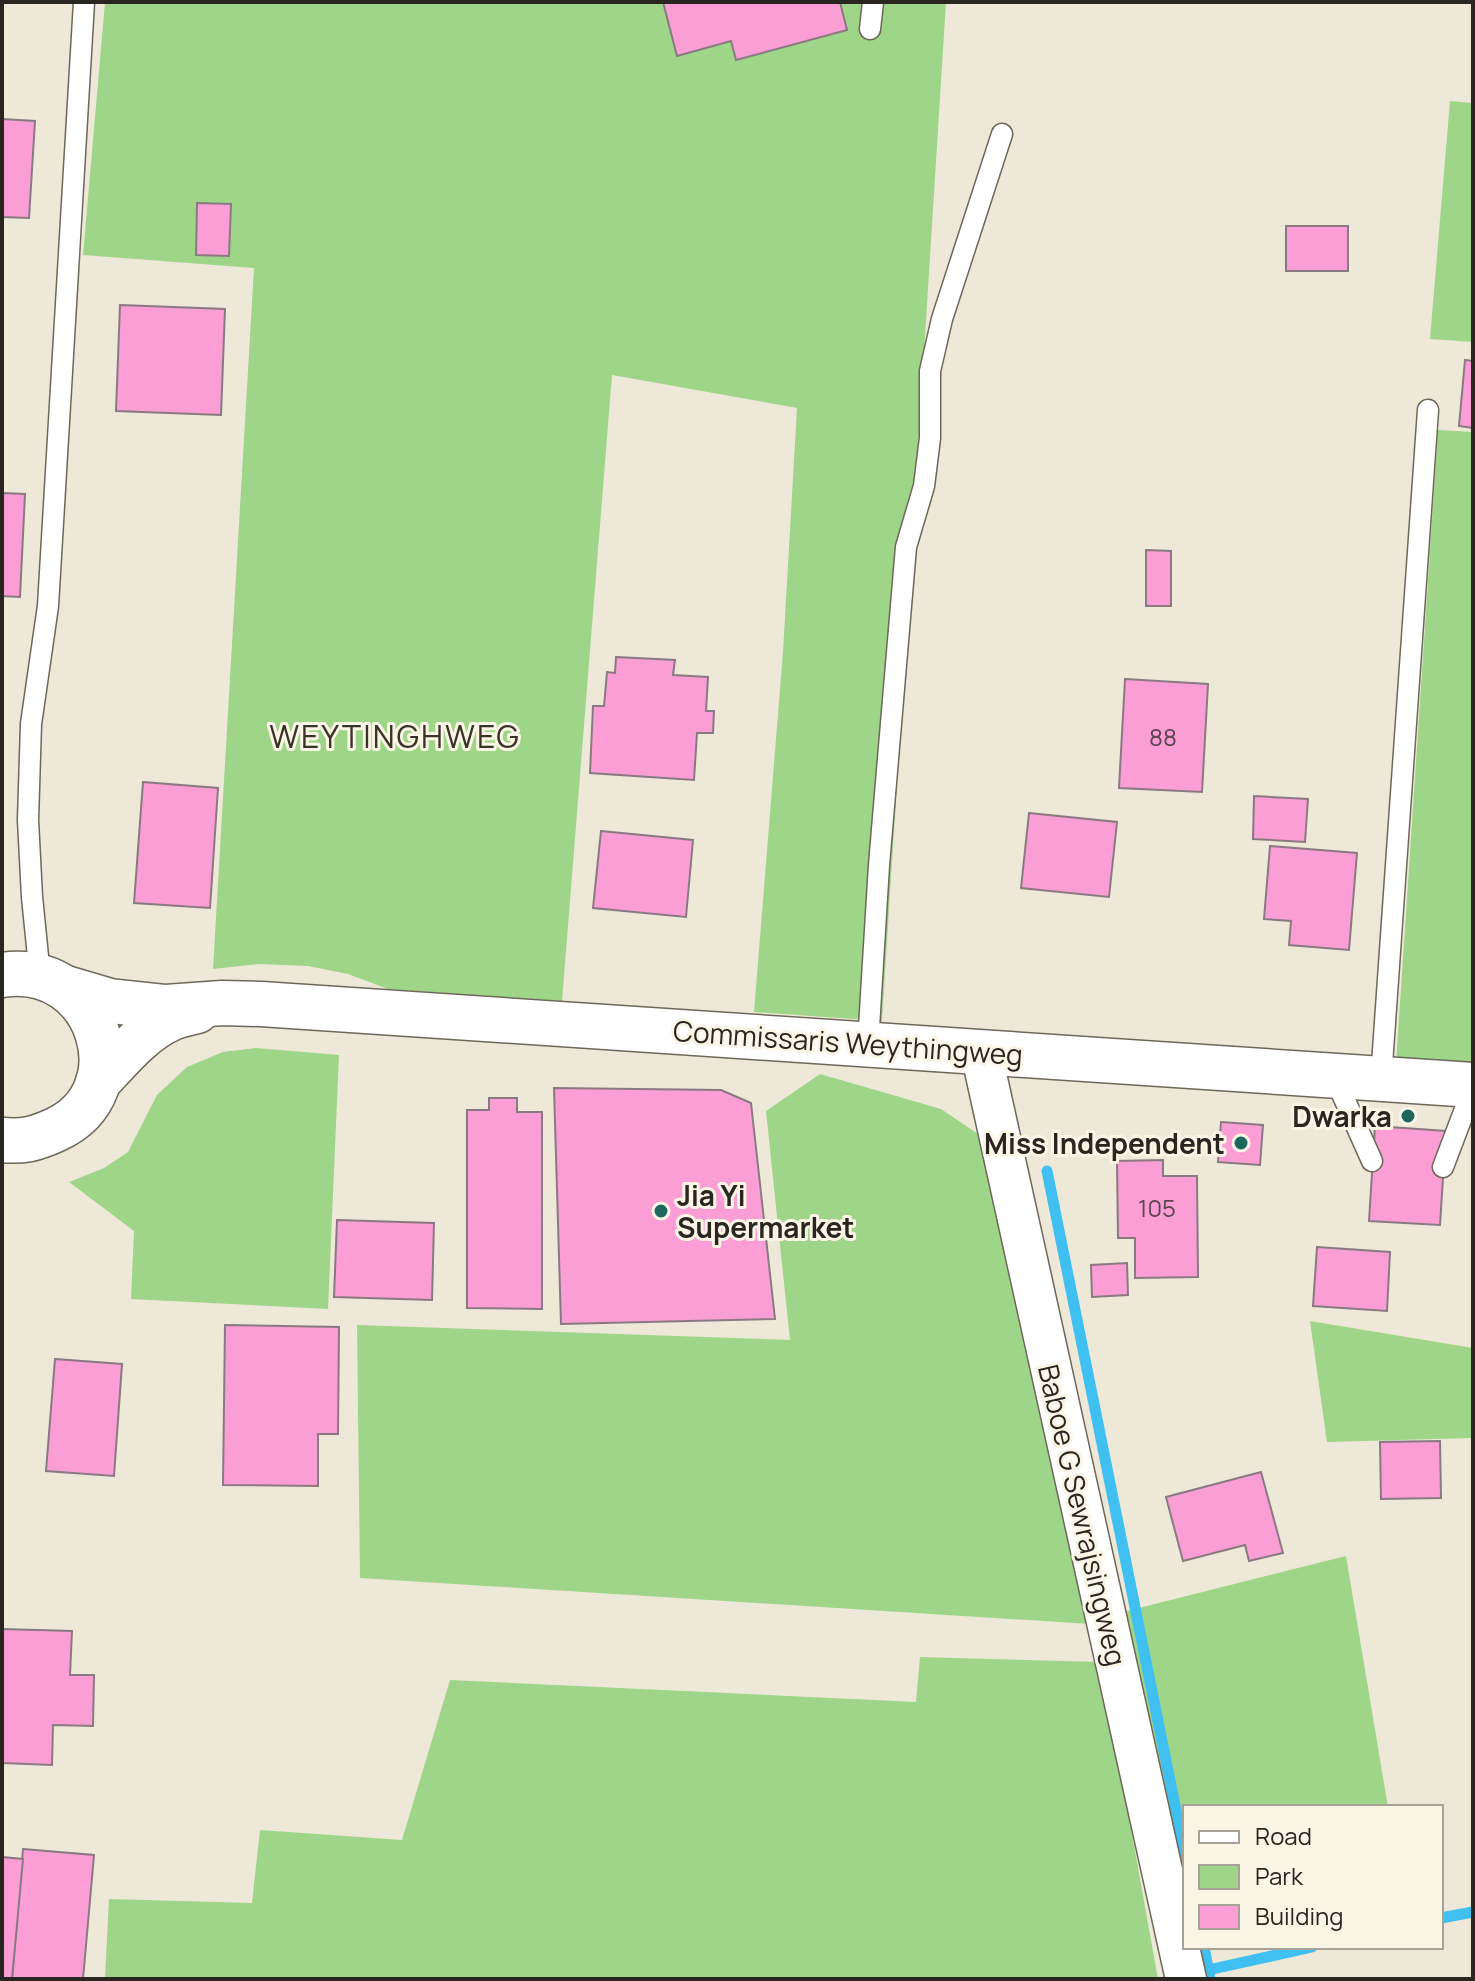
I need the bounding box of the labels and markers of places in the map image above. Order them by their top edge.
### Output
place label: Dwarka [1292,1097,1392,1135]
marker: Dwarka [1399,1107,1417,1125]
place label: Miss Independent [984,1124,1225,1162]
marker: Miss Independent [1232,1134,1250,1152]
place label: Jia Yi Supermarket [677,1176,854,1246]
marker: Jia Yi Supermarket [652,1202,670,1220]

